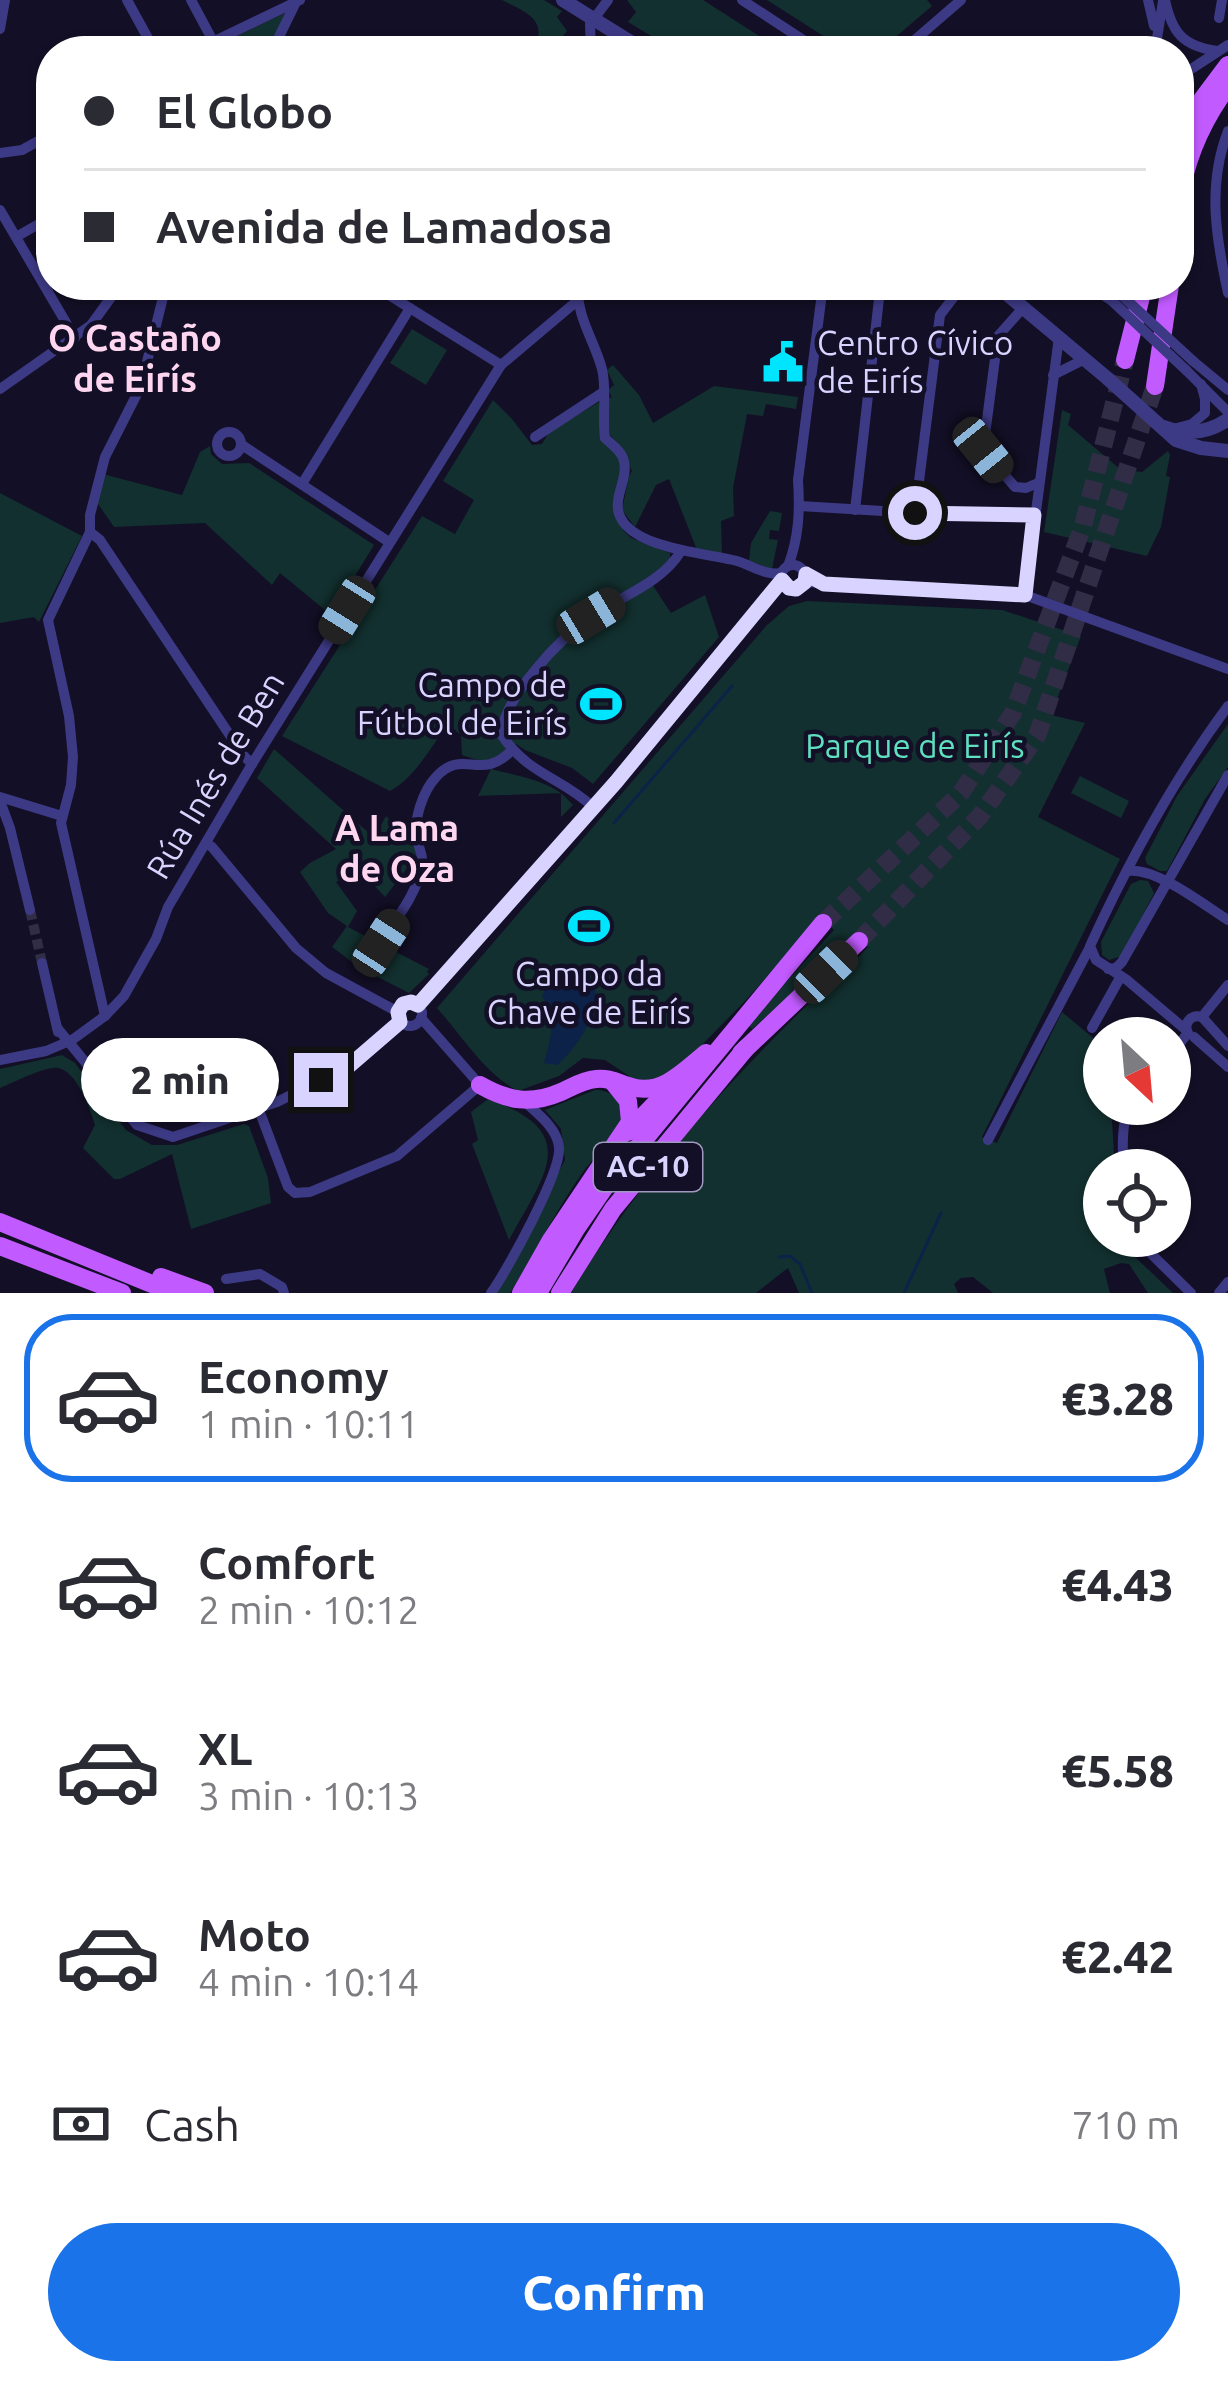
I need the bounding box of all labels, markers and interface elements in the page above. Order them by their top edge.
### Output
text: El Globo [156,86,333,137]
text: Avenida de Lamadosa [156,201,613,252]
district label: O Castaño de Eirís [48,317,222,399]
place label: Centro Cívico de Eirís [817,324,1013,399]
public building icon: Centro Cívico de Eirís [760,339,806,385]
car [946,411,1020,489]
route start [888,486,942,540]
car [313,570,381,650]
car [551,582,631,650]
street label: Rúa Inés de Ben [138,665,291,885]
place label: Campo de Fútbol de Eirís [357,666,567,741]
sports icon: Campo de Fútbol de Eirís [578,681,624,727]
park label: Parque de Eirís [805,727,1025,764]
district label: A Lama de Oza [335,807,459,889]
car [346,903,416,983]
sports icon: Campo da Chave de Eirís [566,903,612,949]
car [788,934,864,1010]
place label: Campo da Chave de Eirís [487,955,691,1030]
north arrow [1083,1017,1191,1125]
map controls [1083,1017,1191,1257]
callout: 2 min [81,1038,279,1122]
route end [294,1053,348,1107]
text: 2 min [130,1058,230,1101]
road number: AC-10 [594,1143,702,1191]
button: locate [1083,1149,1191,1257]
icon: car [54,1344,162,1452]
text: Economy [198,1351,389,1402]
text: €3.28 [1061,1373,1174,1424]
text: 1 min · 10:11 [198,1402,419,1445]
icon: car [54,1530,162,1638]
text: Comfort [198,1537,375,1588]
text: €4.43 [1061,1559,1174,1610]
text: 2 min · 10:12 [198,1588,419,1631]
icon: car [54,1716,162,1824]
text: XL [198,1723,252,1774]
text: €5.58 [1061,1745,1174,1796]
text: 3 min · 10:13 [198,1774,419,1817]
icon: car [54,1902,162,2010]
text: Moto [198,1909,311,1960]
text: €2.42 [1061,1931,1174,1982]
text: 4 min · 10:14 [198,1960,419,2003]
icon: cash [48,2091,114,2157]
text: Cash [144,2099,240,2150]
text: 710 m [1071,2103,1180,2146]
button: Confirm [48,2223,1180,2361]

